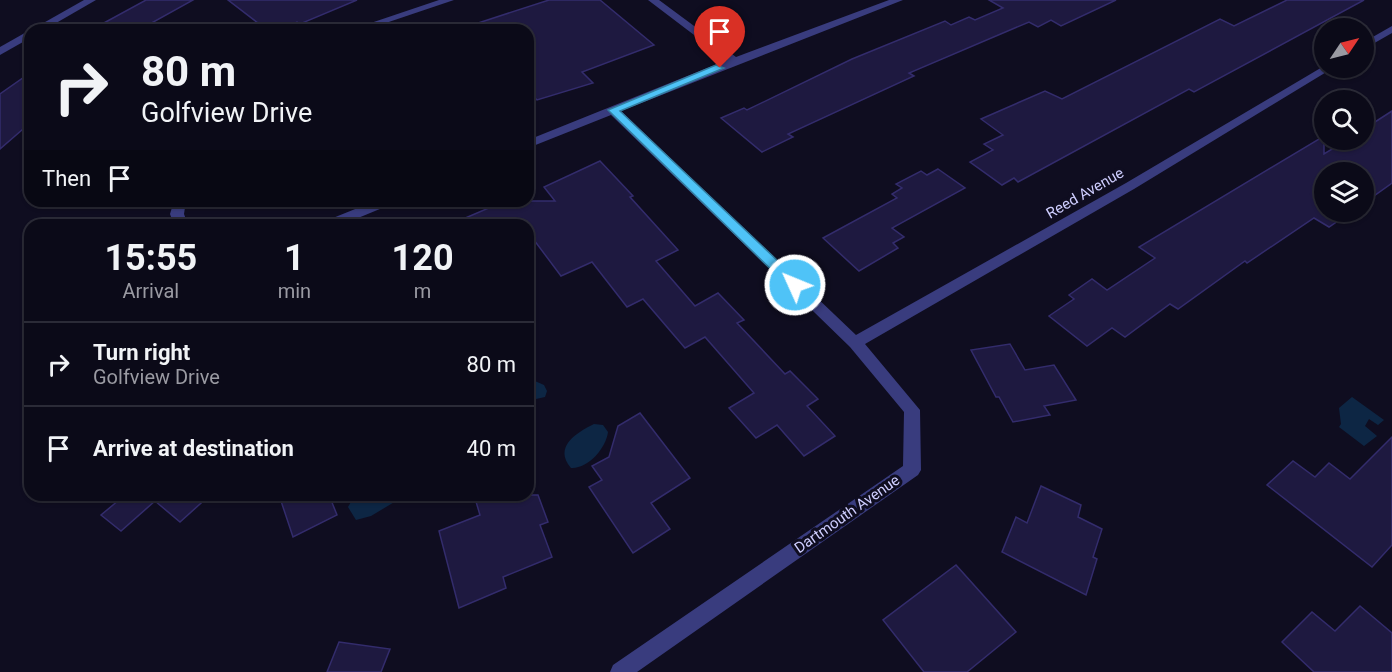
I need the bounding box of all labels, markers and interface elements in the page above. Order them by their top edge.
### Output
pin [694,6,745,68]
icon: arrive [703,15,736,48]
north arrow [1314,18,1374,78]
map controls [1314,18,1374,222]
text: 80 m [141,47,236,96]
icon: right [42,48,120,126]
button: search [1314,90,1374,150]
text: Golfview Drive [141,97,312,129]
icon: arrive [103,162,136,195]
button: layers [1314,162,1374,222]
street label: Reed Avenue [1043,164,1127,222]
text: Then [42,166,91,191]
text: 15:55 [104,237,197,279]
text: 1 [284,237,305,279]
text: 120 [392,237,454,279]
position arrow [763,253,827,317]
text: Arrival [122,279,179,303]
text: min [278,279,311,303]
text: m [414,279,431,303]
text: Turn right [93,340,190,365]
icon: right [42,348,75,381]
text: 80 m [467,352,516,377]
text: Golfview Drive [93,365,220,389]
icon: arrive [42,432,75,465]
text: Arrive at destination [93,436,294,461]
text: 40 m [467,436,516,461]
street label: Dartmouth Avenue [791,471,903,557]

